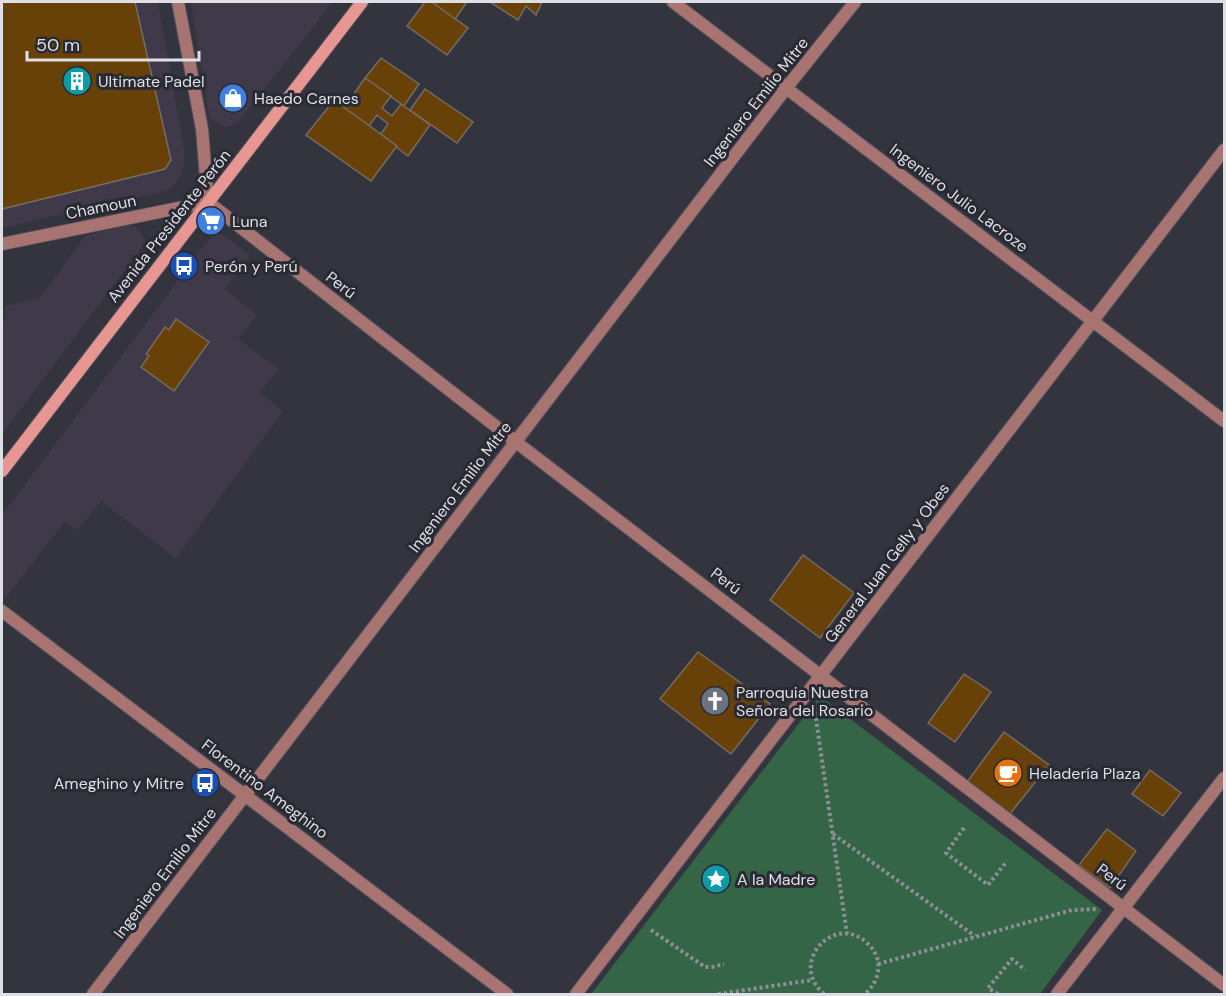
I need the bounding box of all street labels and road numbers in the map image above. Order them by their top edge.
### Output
street label: Ingeniero Emilio Mitre [699,33,813,171]
street label: Ingeniero Julio Lacroze [885,139,1033,257]
street label: Avenida Presidente Perón [103,145,235,307]
street label: Chamoun [64,190,138,224]
street label: Perú [322,267,360,303]
street label: Ingeniero Emilio Mitre [404,417,516,557]
street label: General Juan Gelly y Obes [820,479,954,647]
street label: Perú [707,563,745,599]
street label: Florentino Ameghino [198,735,332,843]
street label: Ingeniero Emilio Mitre [109,803,221,943]
street label: Perú [1093,859,1131,895]

